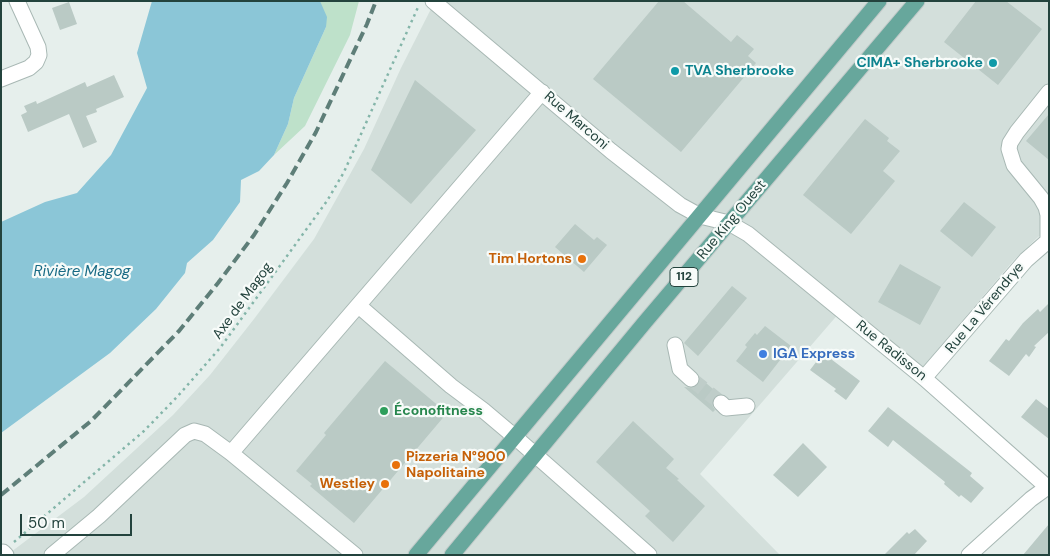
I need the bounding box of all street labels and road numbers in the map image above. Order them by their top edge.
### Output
street label: Rue Marconi [540,88,612,154]
street label: Rue King Ouest [694,177,770,263]
street label: Axe de Magog [210,259,276,343]
street label: Rue La Vérendrye [942,259,1028,357]
road number: 112 [670,268,698,286]
street label: Rue Radisson [852,317,930,385]

